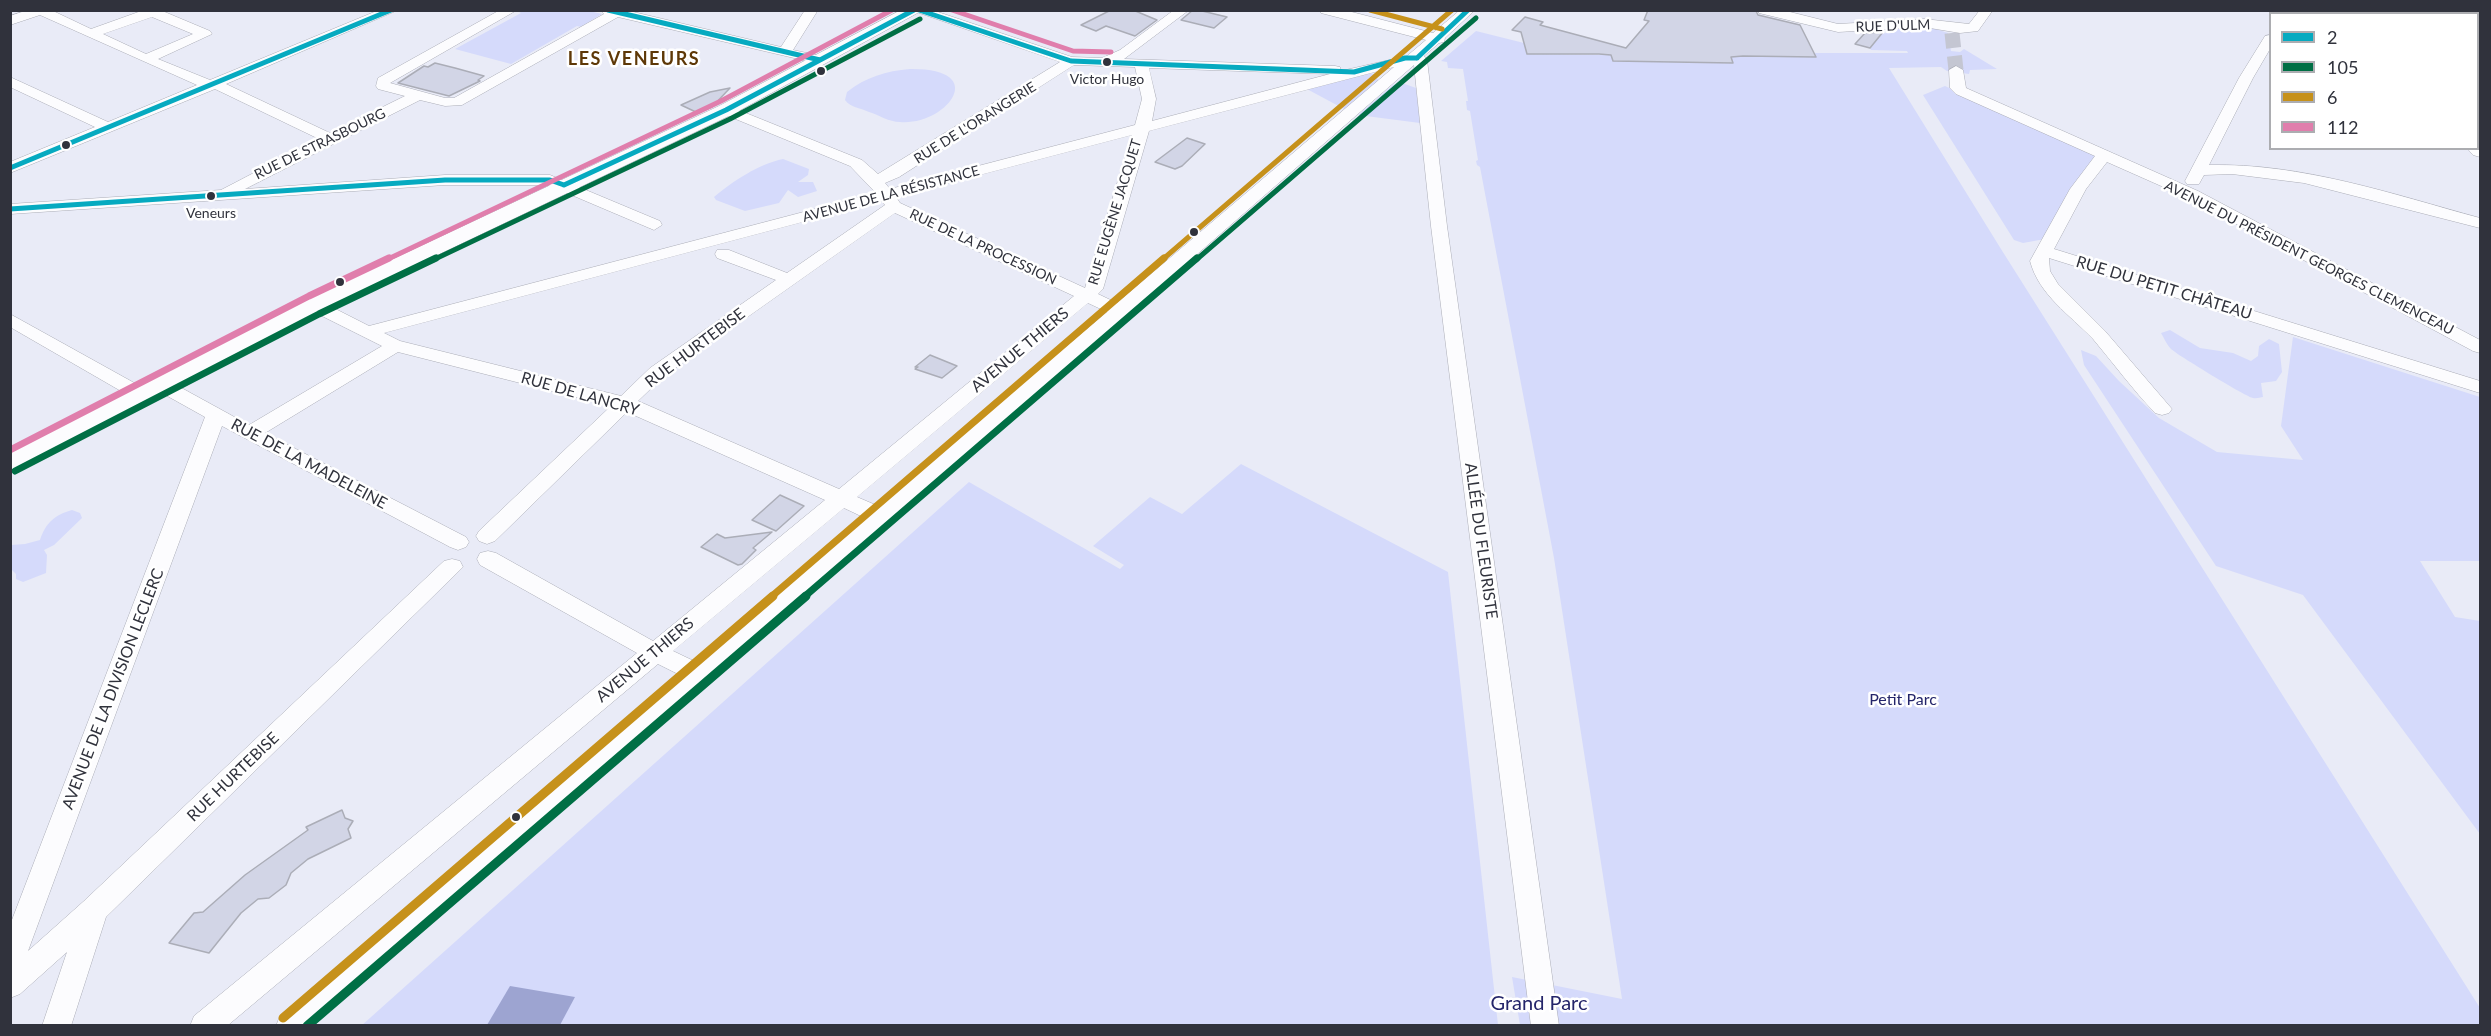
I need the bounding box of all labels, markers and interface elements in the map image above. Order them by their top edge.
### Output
legend [2269,12,2479,150]
street label: RUE D'ULM [1855,16,1931,36]
text: 2 [2327,26,2337,48]
district label: LES VENEURS [568,48,700,70]
marker: Victor Hugo [1101,56,1113,68]
text: 105 [2327,56,2358,78]
unlabelled marker [815,65,827,77]
place label: Victor Hugo [1070,71,1144,87]
street label: RUE DE L'ORANGERIE [911,79,1039,167]
text: 6 [2327,86,2337,108]
street label: RUE DE STRASBOURG [252,105,388,183]
text: 112 [2327,116,2358,138]
street label: RUE EUGÈNE JACQUET [1085,137,1145,287]
unlabelled marker [60,139,72,151]
street label: AVENUE DE LA RÉSISTANCE [801,162,981,226]
street label: AVENUE DU PRÉSIDENT GEORGES CLEMENCEAU [2162,177,2456,339]
marker: Veneurs [205,190,217,202]
place label: Veneurs [186,205,236,221]
street label: RUE DE LA PROCESSION [907,206,1059,288]
unlabelled marker [1188,226,1200,238]
street label: RUE DU PETIT CHÂTEAU [2074,252,2254,324]
unlabelled marker [334,276,346,288]
street label: RUE HURTEBISE [641,304,749,392]
street label: AVENUE THIERS [967,304,1073,396]
street label: RUE DE LANCRY [519,368,641,420]
street label: RUE DE LA MADELEINE [228,415,390,513]
street label: ALLÉE DU FLEURISTE [1460,461,1502,621]
street label: AVENUE DE LA DIVISION LECLERC [58,566,168,812]
street label: AVENUE THIERS [592,614,698,706]
park label: Petit Parc [1869,690,1937,710]
street label: RUE HURTEBISE [183,728,283,826]
unlabelled marker [510,811,522,823]
park label: Grand Parc [1490,992,1588,1016]

